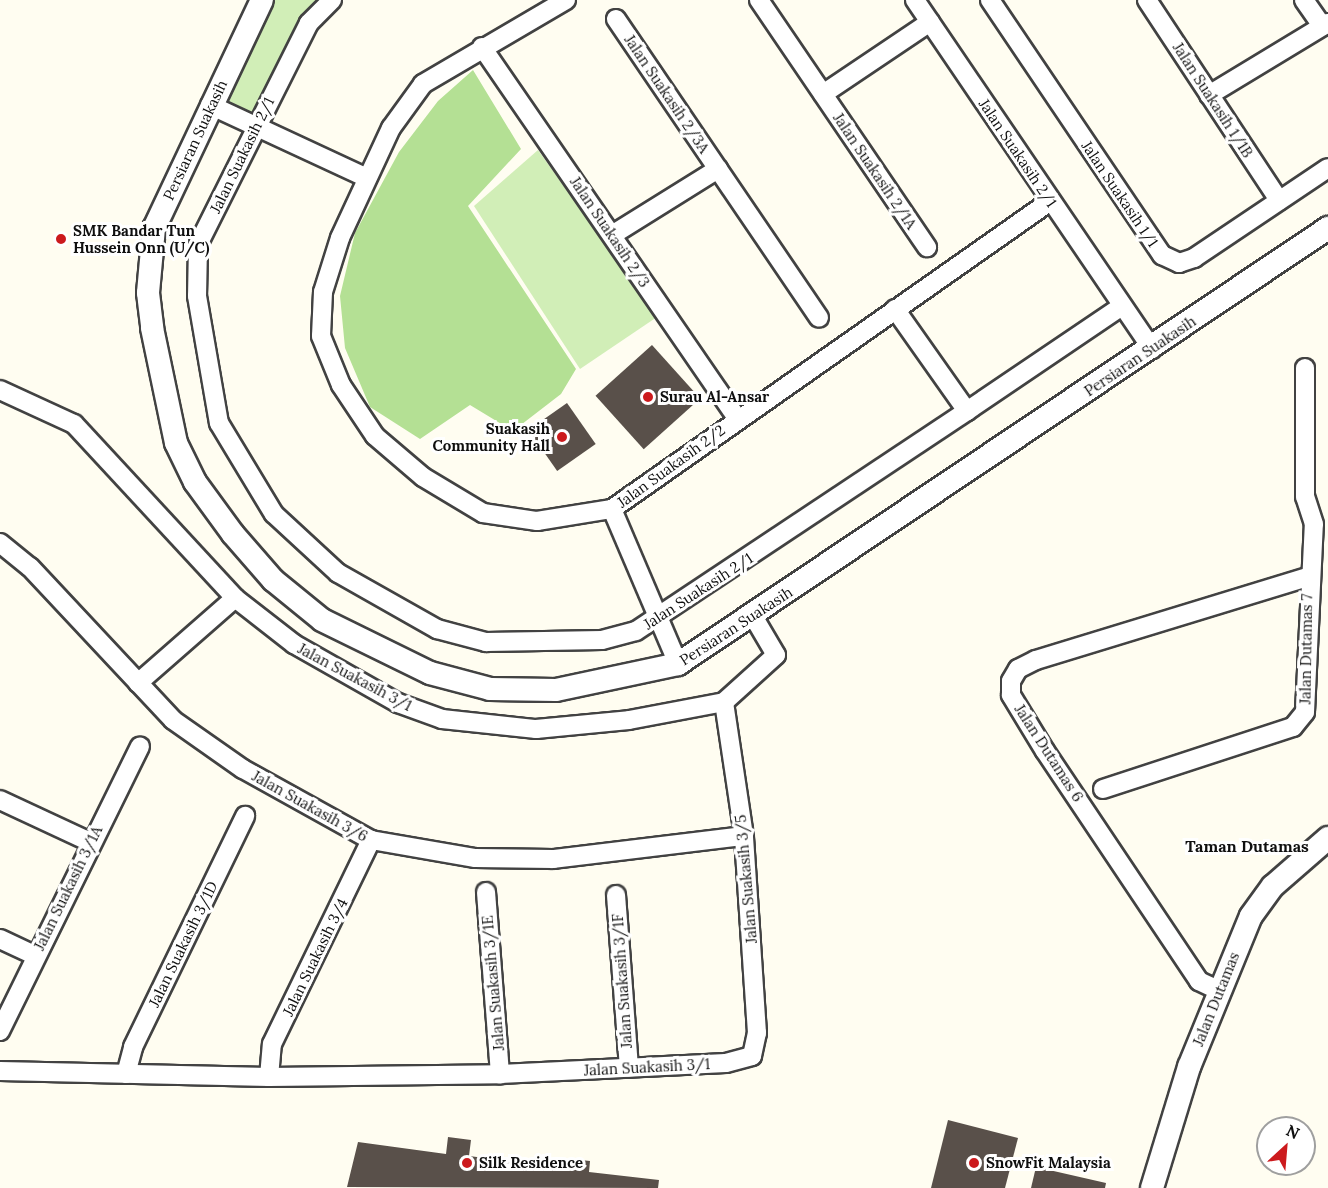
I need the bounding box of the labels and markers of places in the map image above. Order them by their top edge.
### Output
place label: SMK Bandar Tun Hussein Onn (U/C) [73,221,209,256]
marker: SMK Bandar Tun Hussein Onn (U/C) [54,232,68,246]
place label: Surau Al-Ansar [660,388,769,406]
marker: Surau Al-Ansar [641,390,655,404]
place label: Suakasih Community Hall [432,419,550,454]
marker: Suakasih Community Hall [555,430,569,444]
place label: Silk Residence [479,1154,583,1172]
place label: SnowFit Malaysia [986,1154,1111,1172]
marker: Silk Residence [460,1156,474,1170]
marker: SnowFit Malaysia [967,1156,981,1170]

